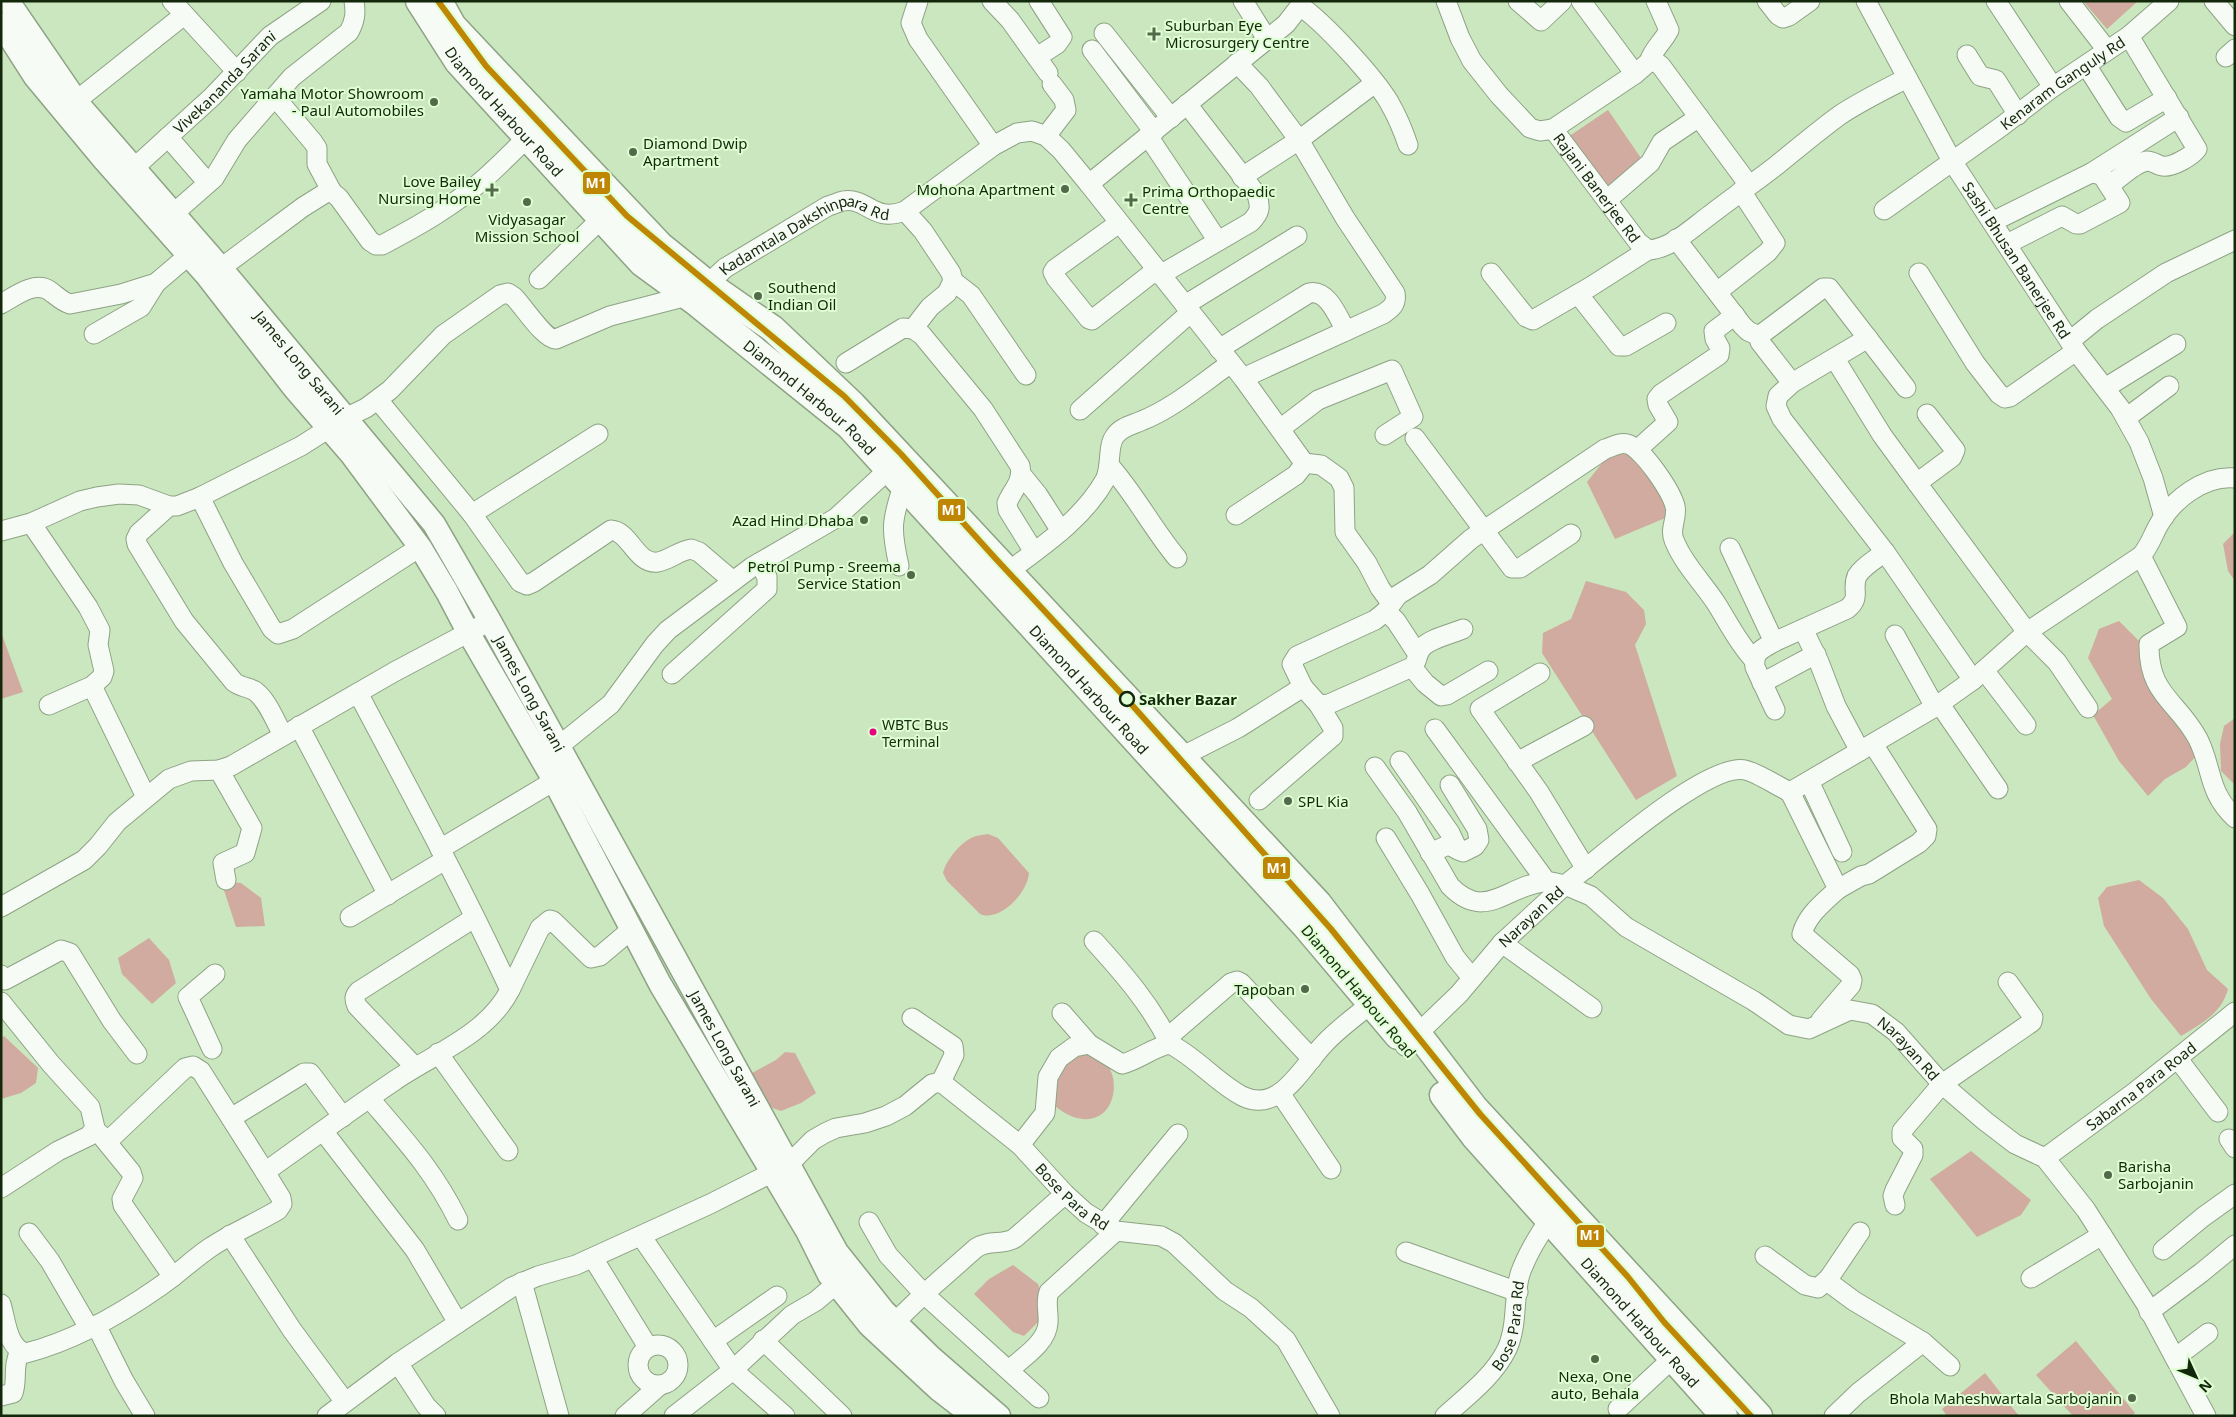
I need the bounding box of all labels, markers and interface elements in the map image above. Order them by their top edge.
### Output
place label: Suburban Eye Microsurgery Centre [1165,15,1310,52]
street label: Vivekananda Sarani [169,25,279,138]
marker: Suburban Eye Microsurgery Centre [1147,27,1161,41]
street label: Kenaram Ganguly Rd [1996,32,2129,134]
street label: Diamond Harbour Road [441,43,568,181]
place label: Yamaha Motor Showroom - Paul Automobiles [240,83,424,120]
marker: Yamaha Motor Showroom - Paul Automobiles [428,96,440,108]
street label: Rajani Banerjee Rd [1549,129,1645,247]
place label: Diamond Dwip Apartment [643,133,748,170]
marker: Diamond Dwip Apartment [627,146,639,158]
place label: Love Bailey Nursing Home [378,171,481,208]
line badge: M1 [582,171,611,195]
text: M1 [585,173,607,192]
street label: Sashi Bhusan Banerjee Rd [1958,178,2075,342]
place label: Mohona Apartment [916,179,1056,199]
place label: Prima Orthopaedic Centre [1142,181,1276,218]
marker: Love Bailey Nursing Home [485,183,499,197]
marker: Mohona Apartment [1059,183,1071,195]
street label: Kadamtala Dakshinpara Rd [714,190,891,279]
marker: Prima Orthopaedic Centre [1124,193,1138,207]
marker: Vidyasagar Mission School [521,196,533,208]
place label: Vidyasagar Mission School [475,209,579,246]
place label: Southend Indian Oil [768,277,837,314]
marker: Southend Indian Oil [752,290,764,302]
street label: James Long Sarani [249,305,349,419]
street label: Diamond Harbour Road [740,335,880,459]
line badge: M1 [937,498,966,522]
text: M1 [941,500,963,519]
place label: Azad Hind Dhaba [732,510,854,530]
marker: Azad Hind Dhaba [858,514,870,526]
place label: Petrol Pump - Sreema Service Station [748,556,901,593]
marker: Petrol Pump - Sreema Service Station [905,569,917,581]
street label: Diamond Harbour Road [1025,621,1153,758]
street label: James Long Sarani [489,630,570,755]
place label: Sakher Bazar [1139,689,1237,709]
marker: Sakher Bazar [1119,691,1135,707]
place label: WBTC Bus Terminal [882,715,949,751]
marker: WBTC Bus Terminal [868,727,878,737]
place label: SPL Kia [1298,791,1349,811]
marker: SPL Kia [1282,795,1294,807]
line badge: M1 [1262,856,1291,880]
text: M1 [1266,858,1288,877]
street label: Narayan Rd [1494,881,1568,951]
street label: Diamond Harbour Road [1297,920,1421,1062]
place label: Tapoban [1234,979,1295,999]
marker: Tapoban [1299,983,1311,995]
street label: James Long Sarani [684,985,765,1110]
street label: Narayan Rd [1874,1012,1944,1085]
street label: Sabarna Para Road [2082,1037,2200,1135]
place label: Barisha Sarbojanin [2118,1156,2194,1193]
street label: Bose Para Rd [1031,1158,1113,1235]
marker: Barisha Sarbojanin [2102,1169,2114,1181]
line badge: M1 [1576,1224,1605,1248]
text: M1 [1579,1225,1601,1244]
street label: Diamond Harbour Road [1577,1253,1704,1392]
street label: Bose Para Rd [1487,1279,1528,1375]
north arrow [2171,1352,2221,1402]
marker: Nexa, One auto, Behala [1589,1353,1601,1365]
place label: Nexa, One auto, Behala [1551,1366,1639,1403]
text: N [2195,1376,2217,1397]
place label: Bhola Maheshwartala Sarbojanin [1889,1388,2122,1408]
marker: Bhola Maheshwartala Sarbojanin [2126,1392,2138,1404]

